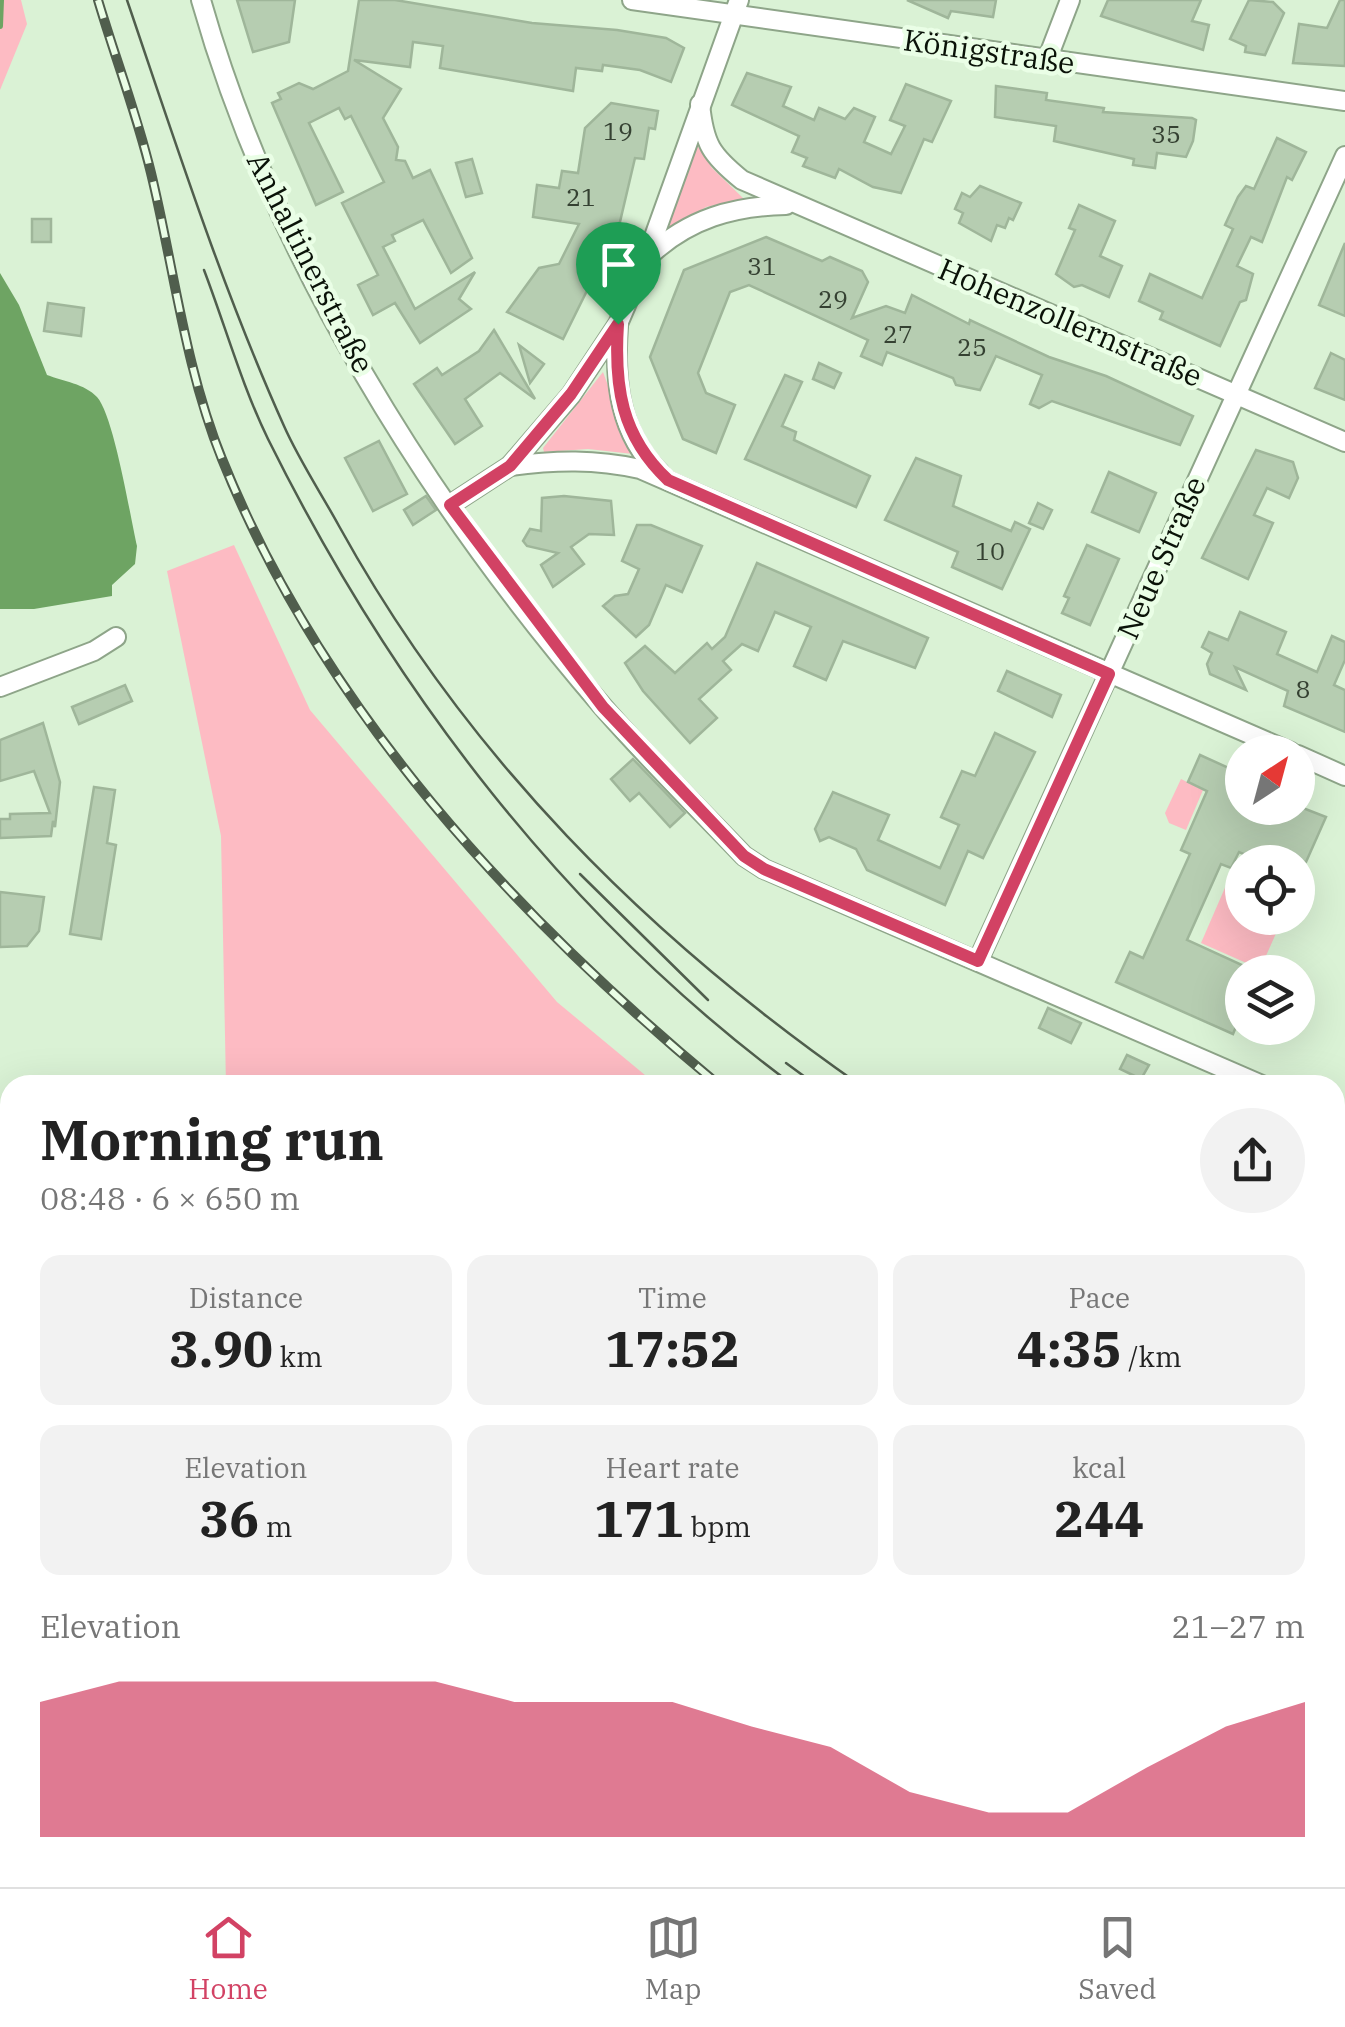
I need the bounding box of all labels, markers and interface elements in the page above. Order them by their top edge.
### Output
street label: Königstraße [901,19,1077,82]
house number: 19 [603,114,633,147]
house number: 35 [1151,117,1181,150]
street label: Anhaltinerstraße [239,145,384,379]
house number: 21 [566,180,596,213]
pin [576,222,661,325]
icon: arrive [591,237,646,292]
street label: Hohenzollernstraße [933,248,1208,395]
house number: 31 [747,249,777,282]
house number: 29 [818,282,848,315]
house number: 27 [883,317,913,350]
house number: 25 [957,330,987,363]
street label: Neue Straße [1107,470,1214,645]
house number: 10 [975,534,1005,567]
house number: 8 [1295,672,1311,705]
north arrow [1225,735,1315,825]
map controls [1225,735,1315,1045]
button: locate [1225,845,1315,935]
button: layers [1225,955,1315,1045]
text: Morning run [40,1104,384,1175]
button: share [1200,1108,1305,1213]
text: 08:48 · 6 × 650 m [40,1177,300,1219]
text: Distance [189,1279,303,1316]
text: Time [638,1279,707,1316]
text: Pace [1068,1279,1130,1316]
text: 3.90 [169,1316,273,1381]
text: 17:52 [605,1316,740,1381]
text: 4:35 [1017,1316,1122,1381]
text: km [273,1338,323,1375]
text: /km [1122,1338,1182,1375]
text: Elevation [184,1449,308,1486]
text: Heart rate [606,1449,739,1486]
text: kcal [1072,1449,1126,1486]
text: 36 [199,1486,259,1551]
text: 171 [594,1486,684,1551]
text: 244 [1054,1486,1144,1551]
text: m [259,1508,292,1545]
text: bpm [684,1508,751,1545]
text: Elevation [40,1605,181,1647]
text: 21–27 m [1171,1605,1305,1647]
tab: Home [188,1910,268,2007]
tab: Map [645,1910,702,2007]
tab: Saved [1078,1910,1157,2007]

